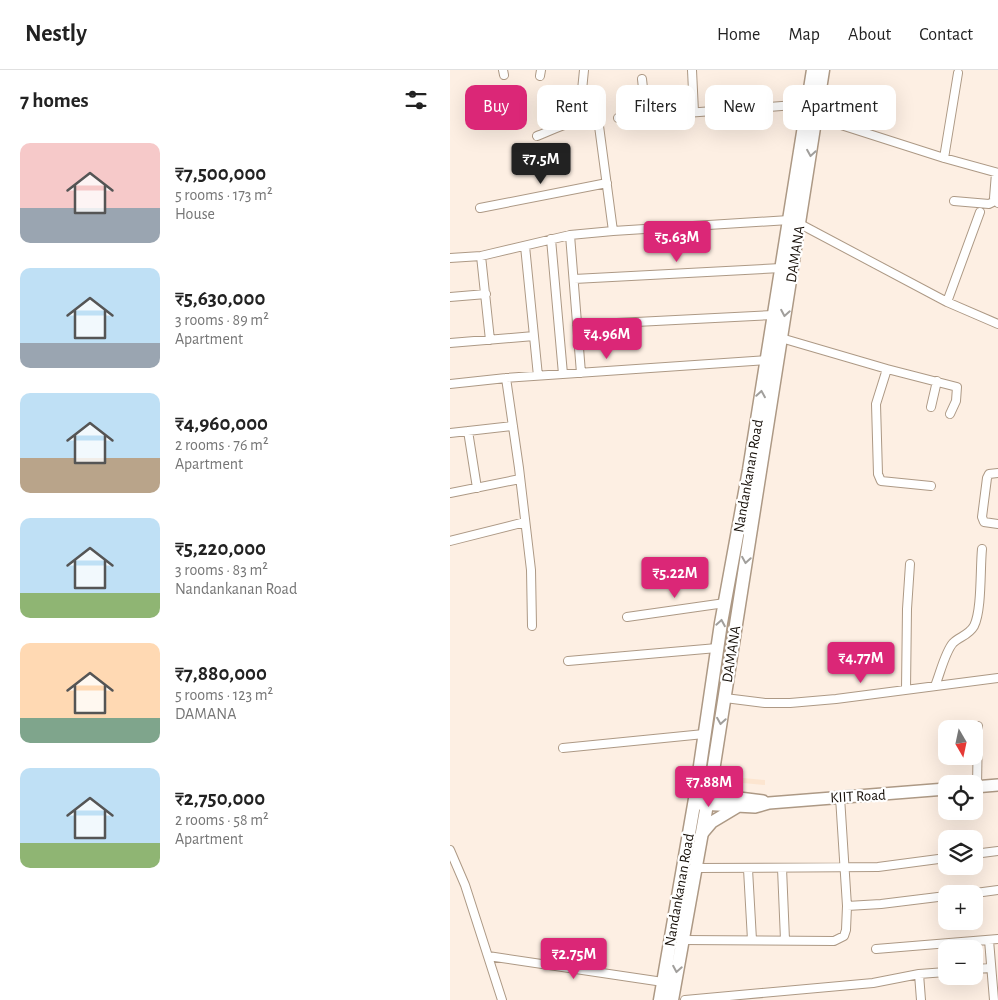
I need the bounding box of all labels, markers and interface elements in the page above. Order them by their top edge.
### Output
text: Nestly [25,22,87,46]
text: Home [717,26,760,44]
text: Map [788,26,820,44]
text: About [848,26,891,44]
text: Contact [919,26,973,44]
chip: Buy [465,85,527,130]
chip: Rent [537,85,606,130]
chip: Filters [616,85,695,130]
chip: New [705,85,773,130]
chip: Apartment [783,85,896,130]
icon: filters [402,86,430,114]
text: 7 homes [20,90,89,111]
pin: ₹7.5M [506,142,576,185]
one-way arrow [806,148,816,157]
text: ₹7.5M [523,151,559,167]
icon: home [60,163,120,223]
text: ₹7,500,000 [175,163,266,184]
text: 5 rooms · 173 m² [175,187,273,203]
text: House [175,206,215,222]
pin: ₹5.63M [636,220,718,263]
street label: DAMANA [784,224,807,284]
text: ₹5.63M [655,229,699,245]
icon: home [60,288,120,348]
text: ₹5,630,000 [175,288,265,309]
one-way arrow [781,309,791,318]
text: 3 rooms · 89 m² [175,312,269,328]
pin: ₹4.96M [566,318,648,360]
text: ₹4.96M [584,326,630,342]
text: Apartment [175,331,243,347]
one-way arrow [756,390,766,398]
icon: home [60,413,120,473]
text: ₹4,960,000 [175,413,268,434]
street label: Nandankanan Road [731,418,766,534]
text: 2 rooms · 76 m² [175,437,269,453]
text: Apartment [175,456,243,472]
icon: home [60,538,120,598]
text: ₹5,220,000 [175,538,266,559]
pin: ₹5.22M [634,556,716,599]
one-way arrow [741,557,752,565]
text: 3 rooms · 83 m² [175,562,268,578]
text: ₹5.22M [652,565,698,581]
text: Nandankanan Road [175,581,297,597]
one-way arrow [716,619,726,628]
street label: DAMANA [720,624,743,684]
pin: ₹4.77M [820,642,902,684]
text: ₹4.77M [839,650,884,666]
icon: home [60,663,120,723]
text: ₹7,880,000 [175,663,267,684]
text: 5 rooms · 123 m² [175,687,273,703]
text: DAMANA [175,706,236,722]
one-way arrow [716,717,727,725]
north arrow [938,720,982,765]
map controls [938,720,983,985]
pin: ₹7.88M [668,766,750,808]
text: ₹7.88M [686,774,732,790]
button: locate [938,775,983,820]
icon: home [60,788,120,848]
text: ₹2,750,000 [175,788,265,809]
street label: KIIT Road [830,788,886,805]
text: 2 rooms · 58 m² [175,812,269,828]
button: layers [938,830,983,875]
text: Apartment [175,831,243,847]
street label: Nandankanan Road [662,832,697,948]
button: + [938,885,983,930]
pin: ₹2.75M [533,938,615,980]
button: − [938,940,983,985]
text: ₹2.75M [552,946,596,962]
one-way arrow [673,965,683,973]

